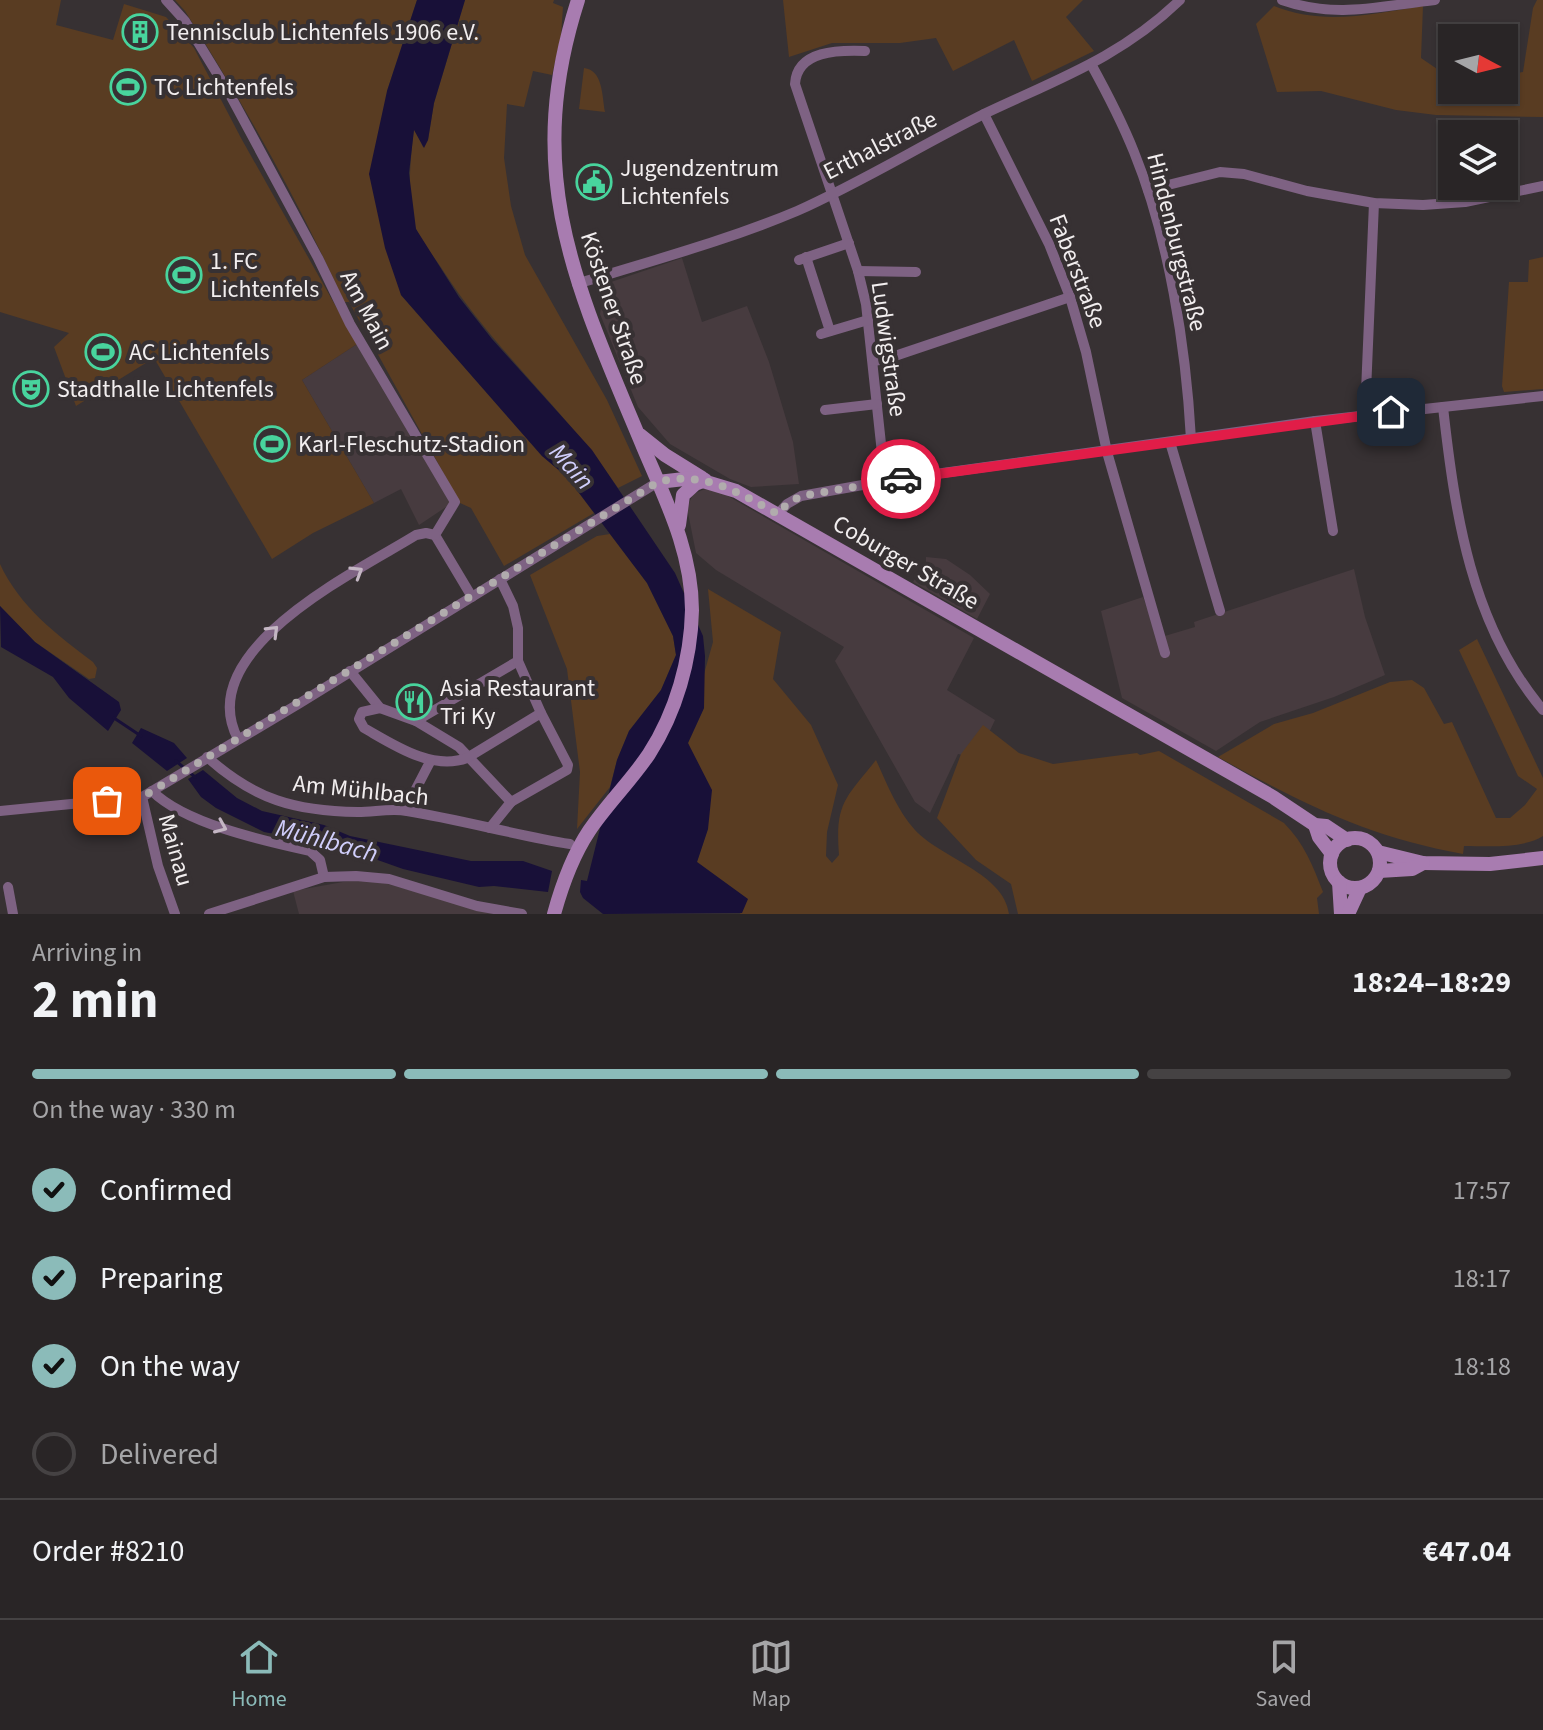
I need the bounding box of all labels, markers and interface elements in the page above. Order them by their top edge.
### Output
building icon: Tennisclub Lichtenfels 1906 e.V. [121,13,159,51]
place label: Tennisclub Lichtenfels 1906 e.V. [166,15,479,50]
north arrow [1438,24,1518,104]
map controls [1438,24,1518,200]
sports icon: TC Lichtenfels [109,68,147,106]
place label: TC Lichtenfels [154,70,294,105]
street label: Erthalstraße [817,102,943,189]
button: layers [1438,120,1518,200]
street label: Hindenburgstraße [1137,149,1216,335]
place label: Jugendzentrum Lichtenfels [620,151,779,214]
public building icon: Jugendzentrum Lichtenfels [575,163,613,201]
street label: Faberstraße [1040,209,1115,333]
street label: Köstener Straße [571,227,656,390]
place label: 1. FC Lichtenfels [210,244,319,307]
sports icon: 1. FC Lichtenfels [165,256,203,294]
street label: Am Main [331,264,402,357]
street label: Ludwigstraße [862,279,915,419]
sports icon: AC Lichtenfels [84,333,122,371]
place label: AC Lichtenfels [129,335,270,370]
theatre icon: Stadthalle Lichtenfels [12,370,50,408]
place label: Stadthalle Lichtenfels [57,372,274,407]
pin [1357,378,1425,446]
icon: home [1369,390,1413,434]
sports icon: Karl-Fleschutz-Stadion [253,425,291,463]
place label: Karl-Fleschutz-Stadion [298,427,525,462]
water label: Main [540,435,603,498]
courier [861,439,941,519]
icon: car [879,457,923,501]
street label: Coburger Straße [826,506,985,619]
one-way arrow [348,566,363,581]
one-way arrow [264,626,278,640]
place label: Asia Restaurant Tri Ky [440,671,595,734]
restaurant icon: Asia Restaurant Tri Ky [395,683,433,721]
street label: Am Mühlbach [291,766,431,815]
pin [73,767,141,835]
icon: bag [85,779,129,823]
water label: Mühlbach [271,809,382,872]
street label: Mainau [149,810,203,890]
one-way arrow [213,817,227,833]
text: Arriving in [32,934,142,971]
text: 18:24–18:29 [1352,961,1511,1004]
text: 2 min [32,964,159,1038]
text: On the way · 330 m [32,1091,236,1128]
icon: check [32,1168,76,1212]
text: Confirmed [100,1169,233,1212]
text: 17:57 [1453,1172,1511,1209]
icon: check [32,1256,76,1300]
text: Preparing [100,1257,223,1300]
text: 18:17 [1453,1260,1511,1297]
icon: check [32,1344,76,1388]
text: On the way [100,1345,240,1388]
text: 18:18 [1453,1348,1511,1385]
text: Delivered [100,1433,219,1476]
text: Order #8210 [32,1530,185,1573]
text: €47.04 [1423,1530,1511,1573]
tab: Home [231,1635,287,1715]
tab: Map [749,1635,793,1715]
tab: Saved [1256,1635,1312,1715]

